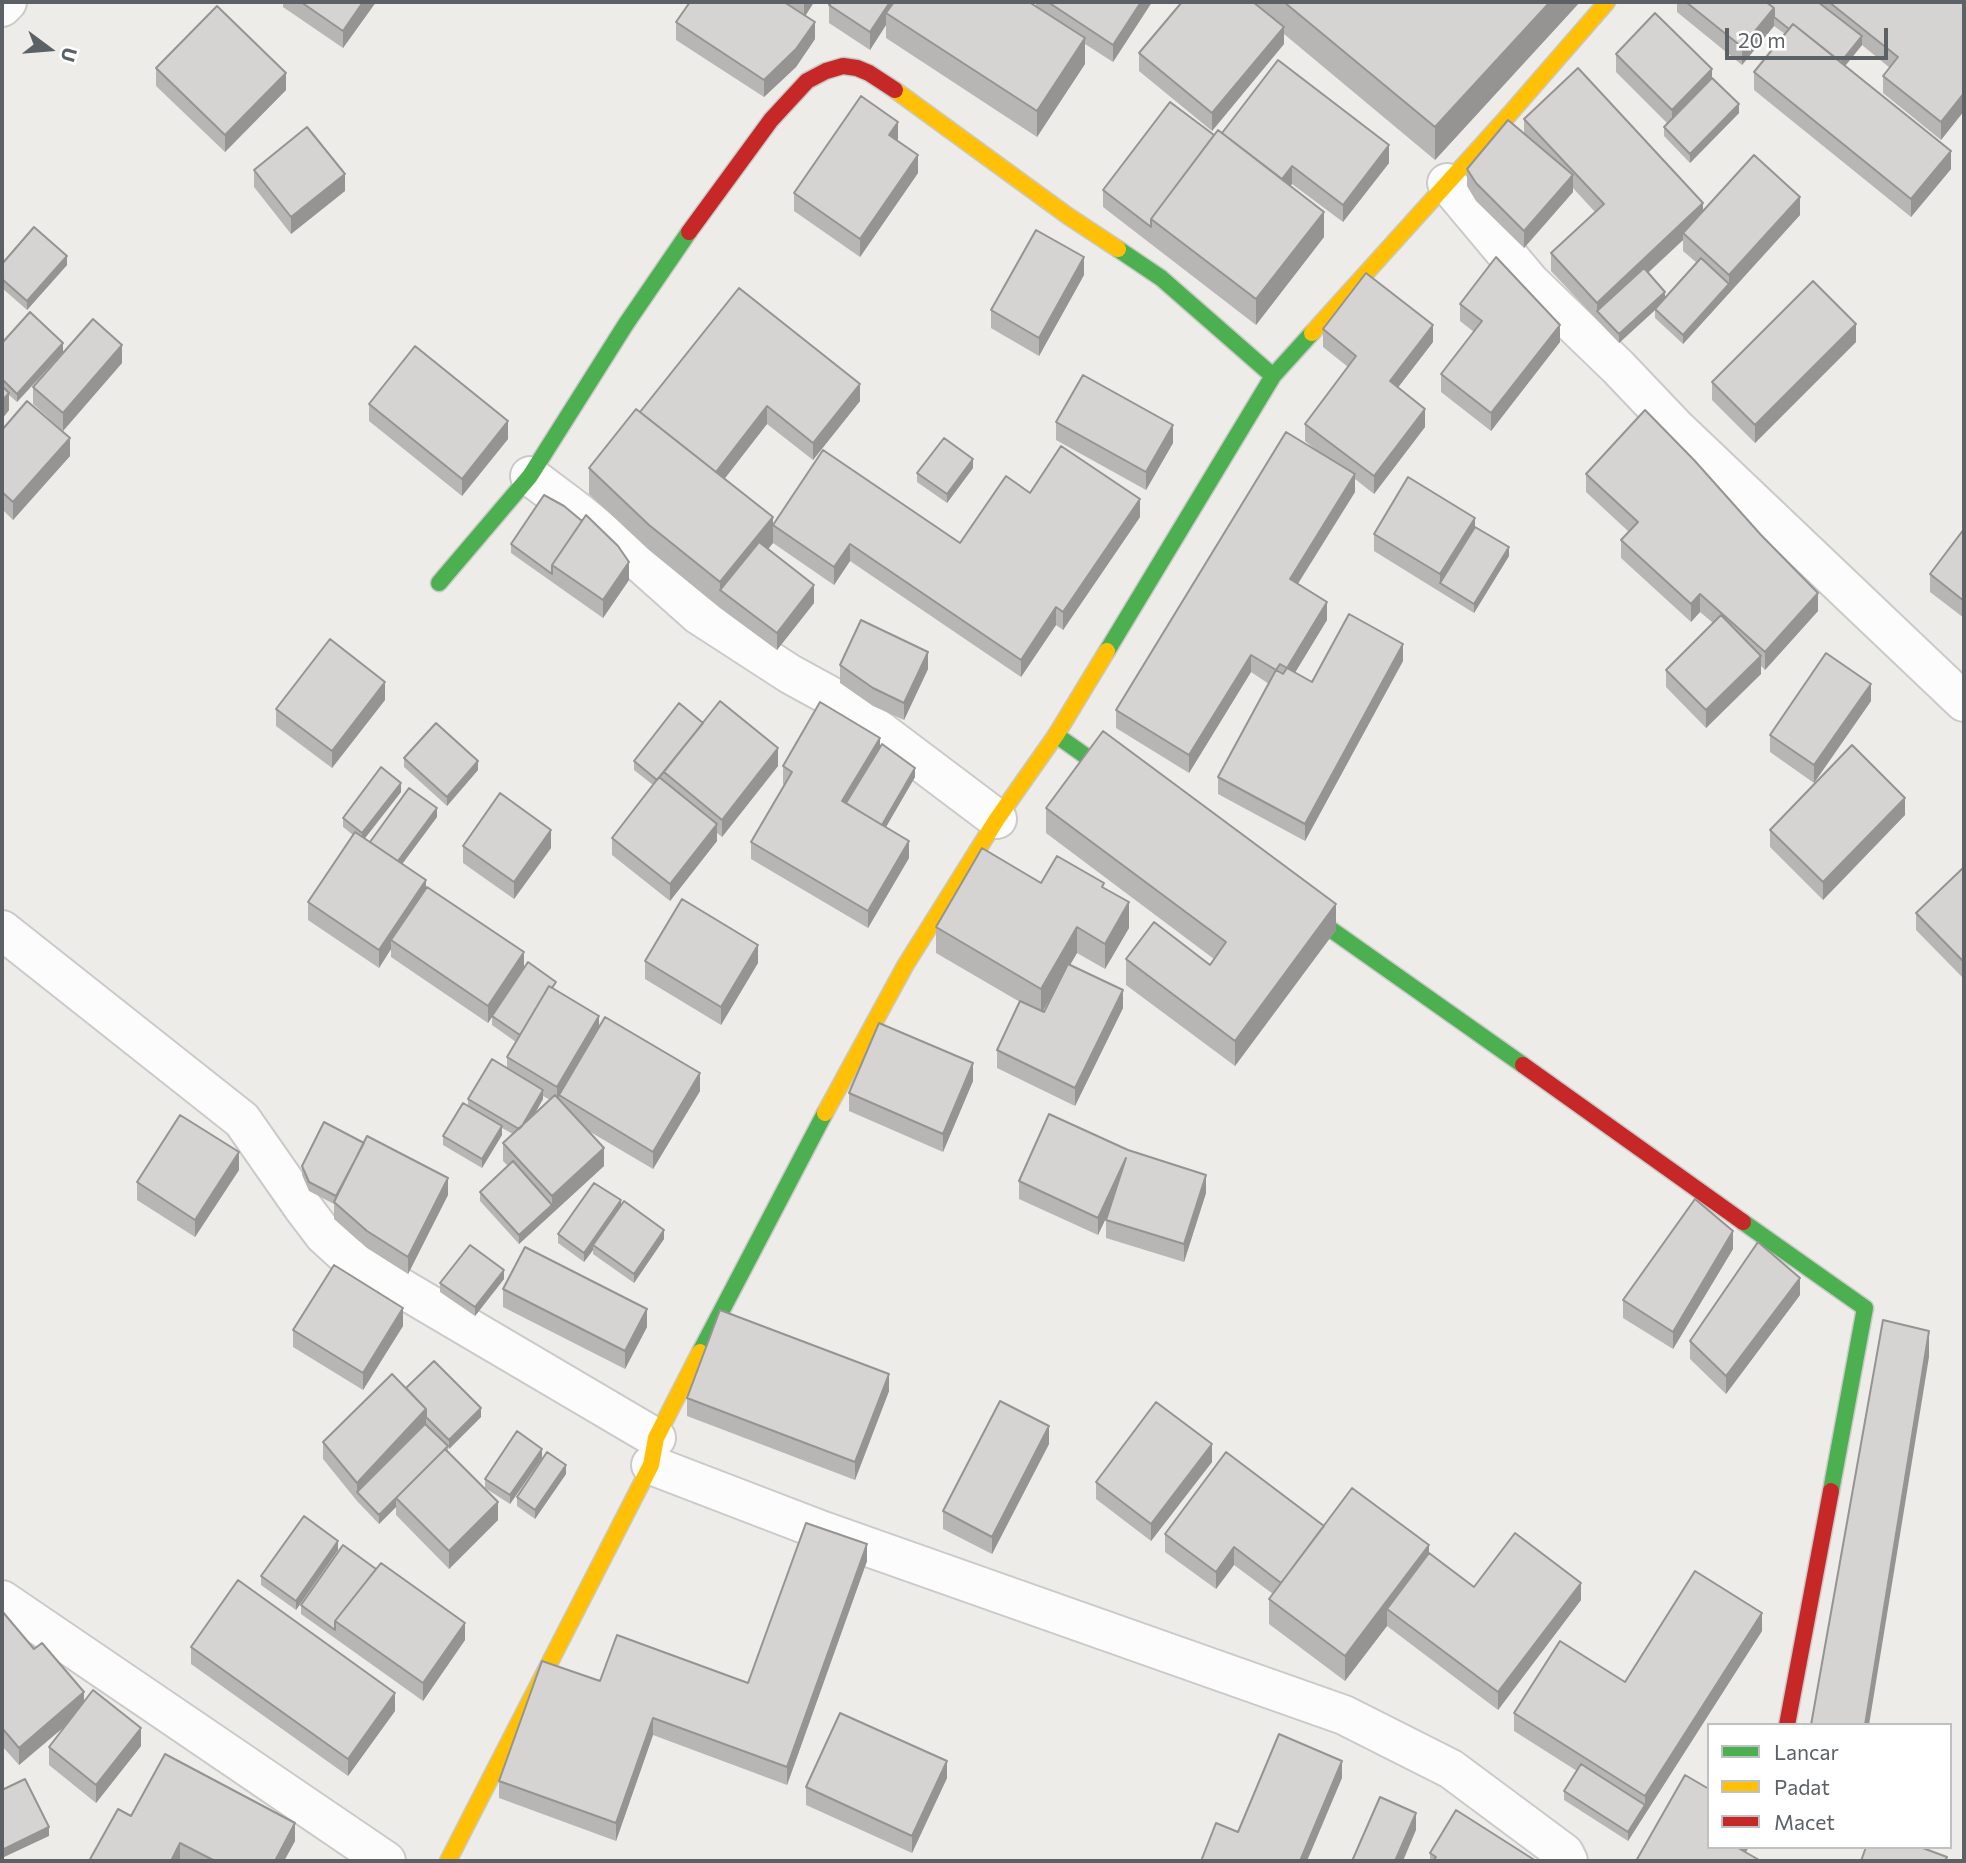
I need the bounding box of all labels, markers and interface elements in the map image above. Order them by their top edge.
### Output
north arrow [14,14,84,84]
scale bar [1728,14,1891,58]
text: 20 m [1738,27,1786,52]
text: U [57,45,83,65]
legend [1707,1723,1952,1849]
text: Lancar [1774,1739,1839,1764]
text: Padat [1774,1774,1830,1799]
text: Macet [1774,1809,1835,1834]

